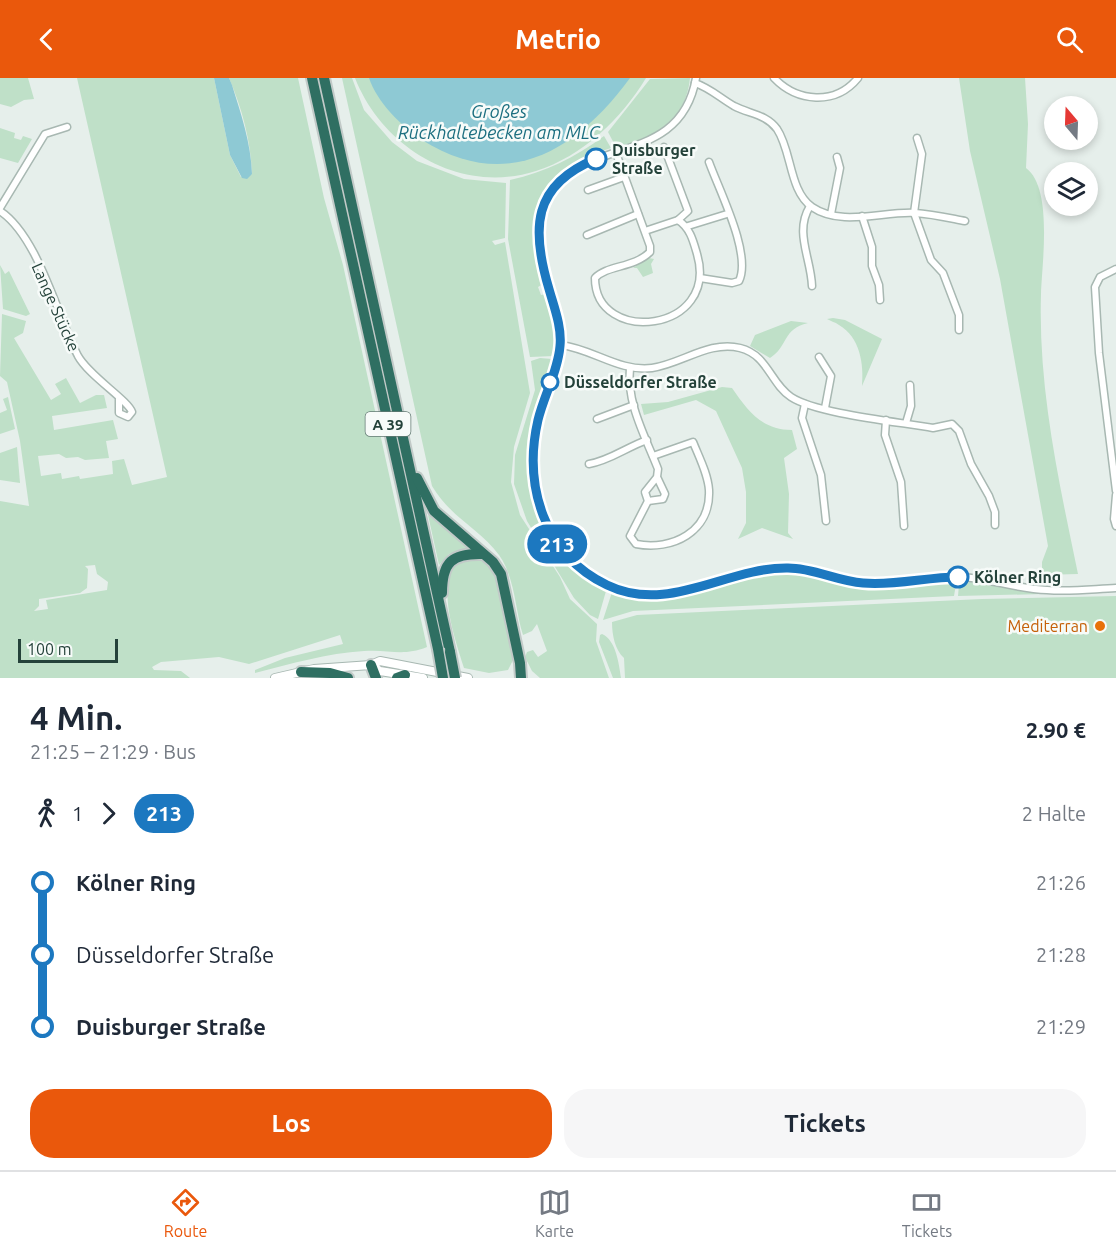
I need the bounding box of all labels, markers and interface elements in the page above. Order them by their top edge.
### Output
icon: back [30,23,63,56]
icon: search [1053,23,1086,56]
text: Metrio [515,24,601,54]
north arrow [1044,96,1098,150]
map controls [1044,96,1098,216]
water label: Großes Rückhaltebecken am MLC [398,101,601,142]
place label: Duisburger Straße [612,141,696,177]
marker: Duisburger Straße [585,148,607,170]
button: layers [1044,162,1098,216]
street label: Lange Stücke [28,260,84,354]
marker: Düsseldorfer Straße [541,373,559,391]
place label: Düsseldorfer Straße [564,373,717,391]
road number: A 39 [366,412,410,436]
line badge: 213 [522,524,592,564]
text: 213 [539,532,575,556]
marker: Kölner Ring [947,566,969,588]
place label: Kölner Ring [974,568,1061,586]
place label: Mediterran [1007,617,1088,635]
marker: Mediterran [1093,619,1107,633]
scale bar [18,636,118,664]
text: 100 m [27,640,72,658]
text: 4 Min. [30,699,122,736]
text: 2.90 € [1026,717,1086,742]
text: 21:25 – 21:29 · Bus [30,740,196,763]
icon: walk [30,797,63,830]
icon: forward [92,797,125,830]
text: 213 [146,801,182,825]
text: 1 [72,802,83,825]
text: 2 Halte [1022,802,1086,825]
text: Kölner Ring [76,870,196,895]
text: 21:26 [1036,871,1086,894]
text: Düsseldorfer Straße [76,942,274,967]
text: 21:28 [1036,943,1086,966]
text: Duisburger Straße [76,1014,266,1039]
text: 21:29 [1036,1015,1086,1038]
button: Los [30,1089,552,1158]
button: Tickets [564,1089,1086,1158]
tab: Route [164,1186,207,1240]
tab: Karte [535,1186,574,1240]
tab: Tickets [902,1186,952,1240]

